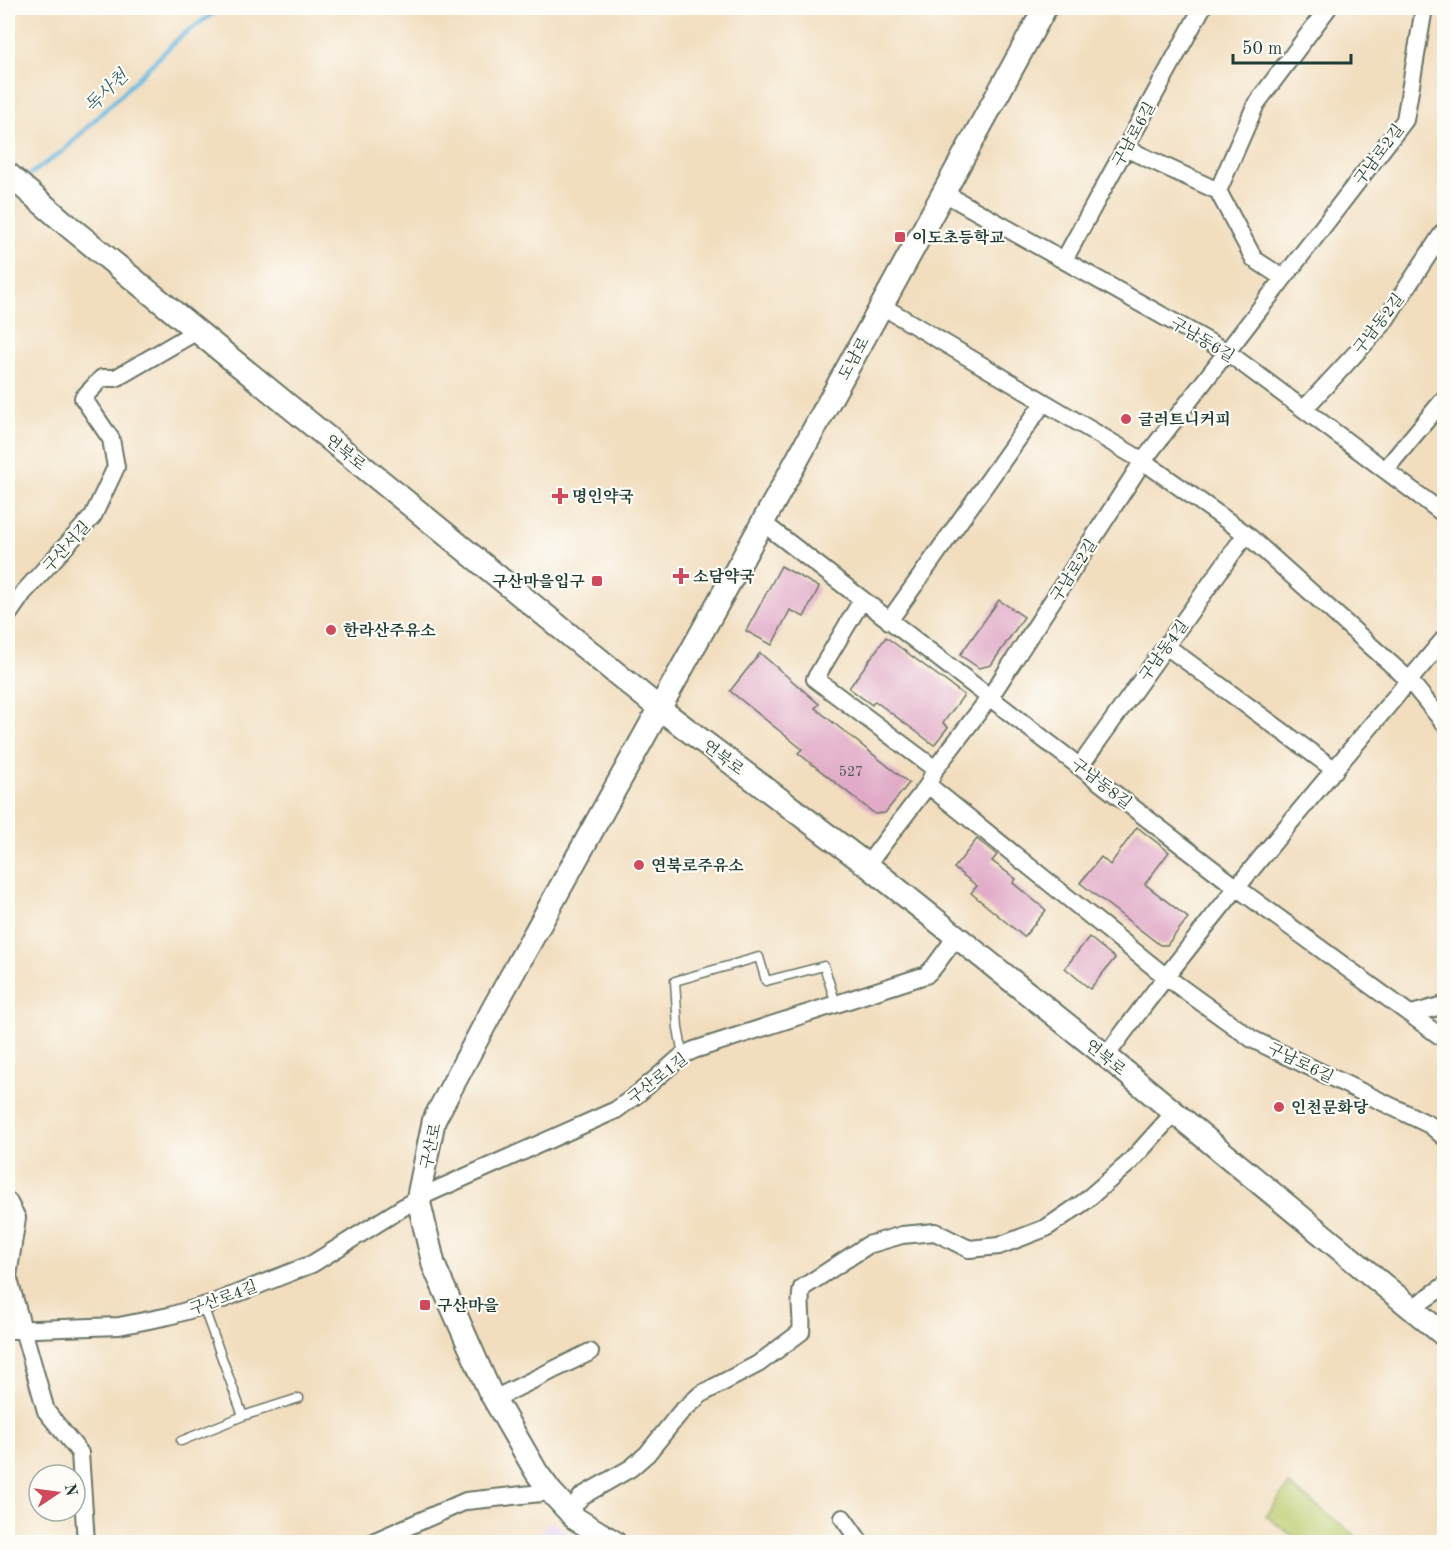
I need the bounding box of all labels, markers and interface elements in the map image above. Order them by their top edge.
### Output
scale bar [1233,27,1352,65]
text: 50 m [1242,40,1282,58]
water label: 독사천 [80,65,133,116]
street label: 구남로6길 [1110,100,1159,170]
street label: 구남로2길 [1351,121,1407,188]
place label: 이도초등학교 [912,228,1005,247]
marker: 이도초등학교 [893,230,907,244]
street label: 구남동2길 [1351,291,1408,357]
street label: 구남동6길 [1167,315,1237,366]
street label: 도남로 [836,334,873,383]
place label: 글러트니커피 [1138,410,1231,429]
marker: 글러트니커피 [1119,412,1133,426]
street label: 연북로 [322,431,369,475]
place label: 명인약국 [572,487,634,506]
marker: 명인약국 [553,489,567,503]
street label: 구산서길 [40,518,94,576]
street label: 구남로2길 [1048,536,1101,605]
place label: 소담약국 [693,567,755,586]
marker: 소담약국 [674,569,688,583]
place label: 구산마을입구 [492,572,586,591]
marker: 구산마을입구 [590,574,604,588]
street label: 구남동4길 [1136,617,1192,685]
place label: 한라산주유소 [343,621,436,640]
marker: 한라산주유소 [324,623,338,637]
street label: 연북로 [699,737,748,779]
street label: 구남동8길 [1068,756,1134,813]
house number: 527 [839,765,863,779]
place label: 연북로주유소 [651,856,744,875]
marker: 연북로주유소 [632,858,646,872]
street label: 연북로 [1082,1036,1129,1080]
street label: 구남로6길 [1265,1040,1336,1087]
street label: 구산로1길 [625,1051,691,1108]
place label: 인천문화당 [1291,1098,1369,1117]
marker: 인천문화당 [1272,1100,1286,1114]
street label: 구산로 [418,1121,445,1171]
street label: 구산로4길 [187,1278,260,1319]
place label: 구산마을 [437,1296,499,1315]
marker: 구산마을 [418,1298,432,1312]
north arrow [27,1463,87,1523]
text: N [60,1482,79,1499]

